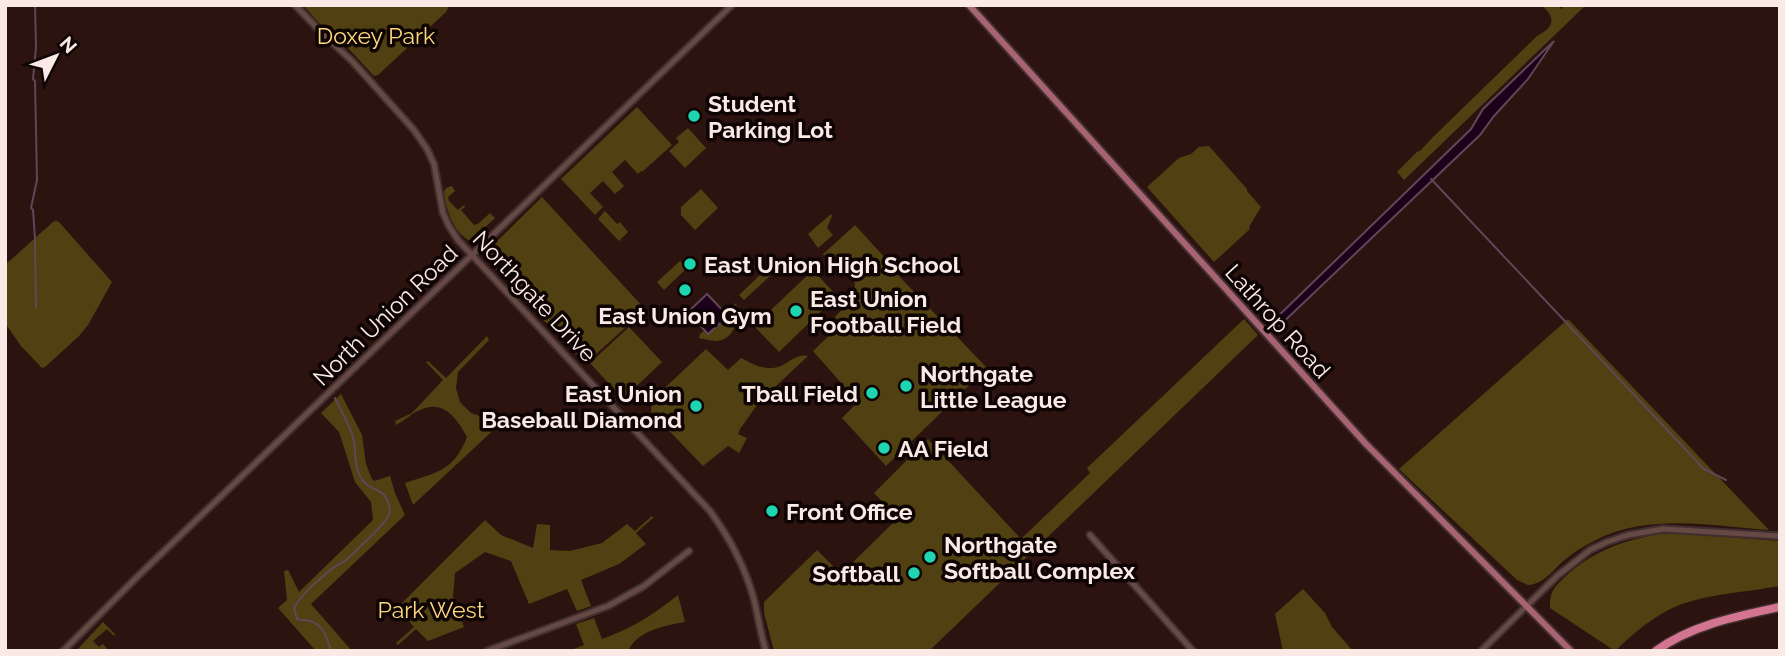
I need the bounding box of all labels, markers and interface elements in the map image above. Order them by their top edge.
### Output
north arrow [21,21,91,91]
park label: Doxey Park [317,22,435,49]
text: N [56,32,82,57]
place label: Student Parking Lot [708,90,833,143]
marker: Student Parking Lot [686,108,702,124]
street label: Northgate Drive [468,225,602,367]
street label: North Union Road [307,239,463,391]
place label: East Union High School [704,251,961,278]
marker: East Union High School [682,256,698,272]
street label: Lathrop Road [1220,259,1336,383]
marker: East Union Gym [677,282,693,298]
place label: East Union Football Field [810,285,961,338]
place label: East Union Gym [598,302,772,329]
marker: East Union Football Field [788,303,804,319]
place label: Northgate Little League [920,360,1067,413]
marker: Northgate Little League [898,378,914,394]
place label: East Union Baseball Diamond [481,380,682,433]
place label: Tball Field [742,380,858,407]
marker: Tball Field [864,385,880,401]
marker: East Union Baseball Diamond [688,398,704,414]
place label: AA Field [898,435,989,462]
marker: AA Field [876,440,892,456]
place label: Front Office [786,498,913,525]
marker: Front Office [764,503,780,519]
place label: Northgate Softball Complex [944,531,1136,584]
marker: Northgate Softball Complex [922,549,938,565]
place label: Softball [812,560,901,587]
marker: Softball [906,565,922,581]
park label: Park West [378,596,485,623]

